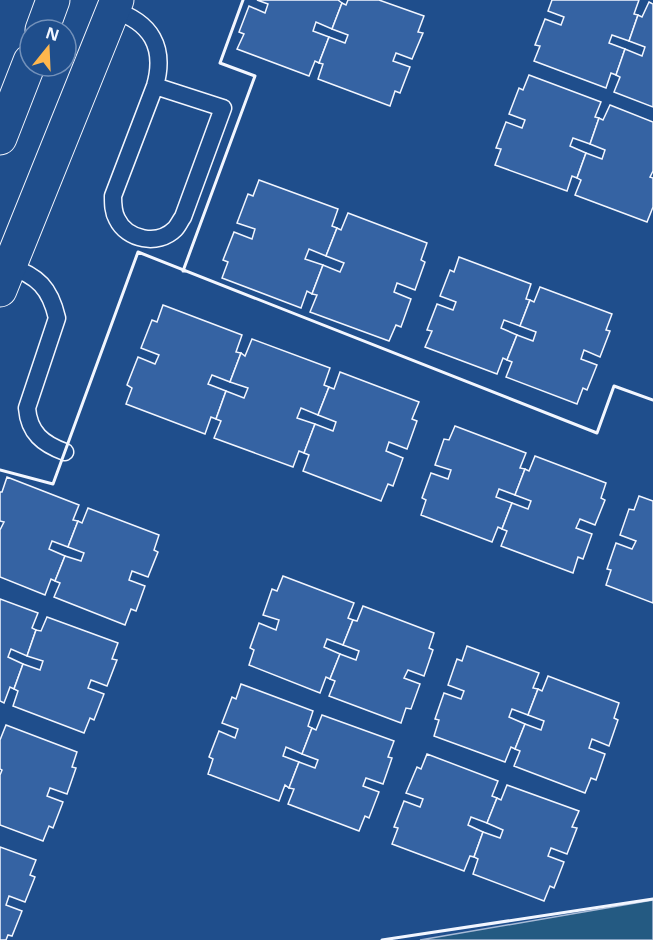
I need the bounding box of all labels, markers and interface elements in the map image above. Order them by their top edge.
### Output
north arrow [18,18,78,78]
text: N [43,21,62,46]

